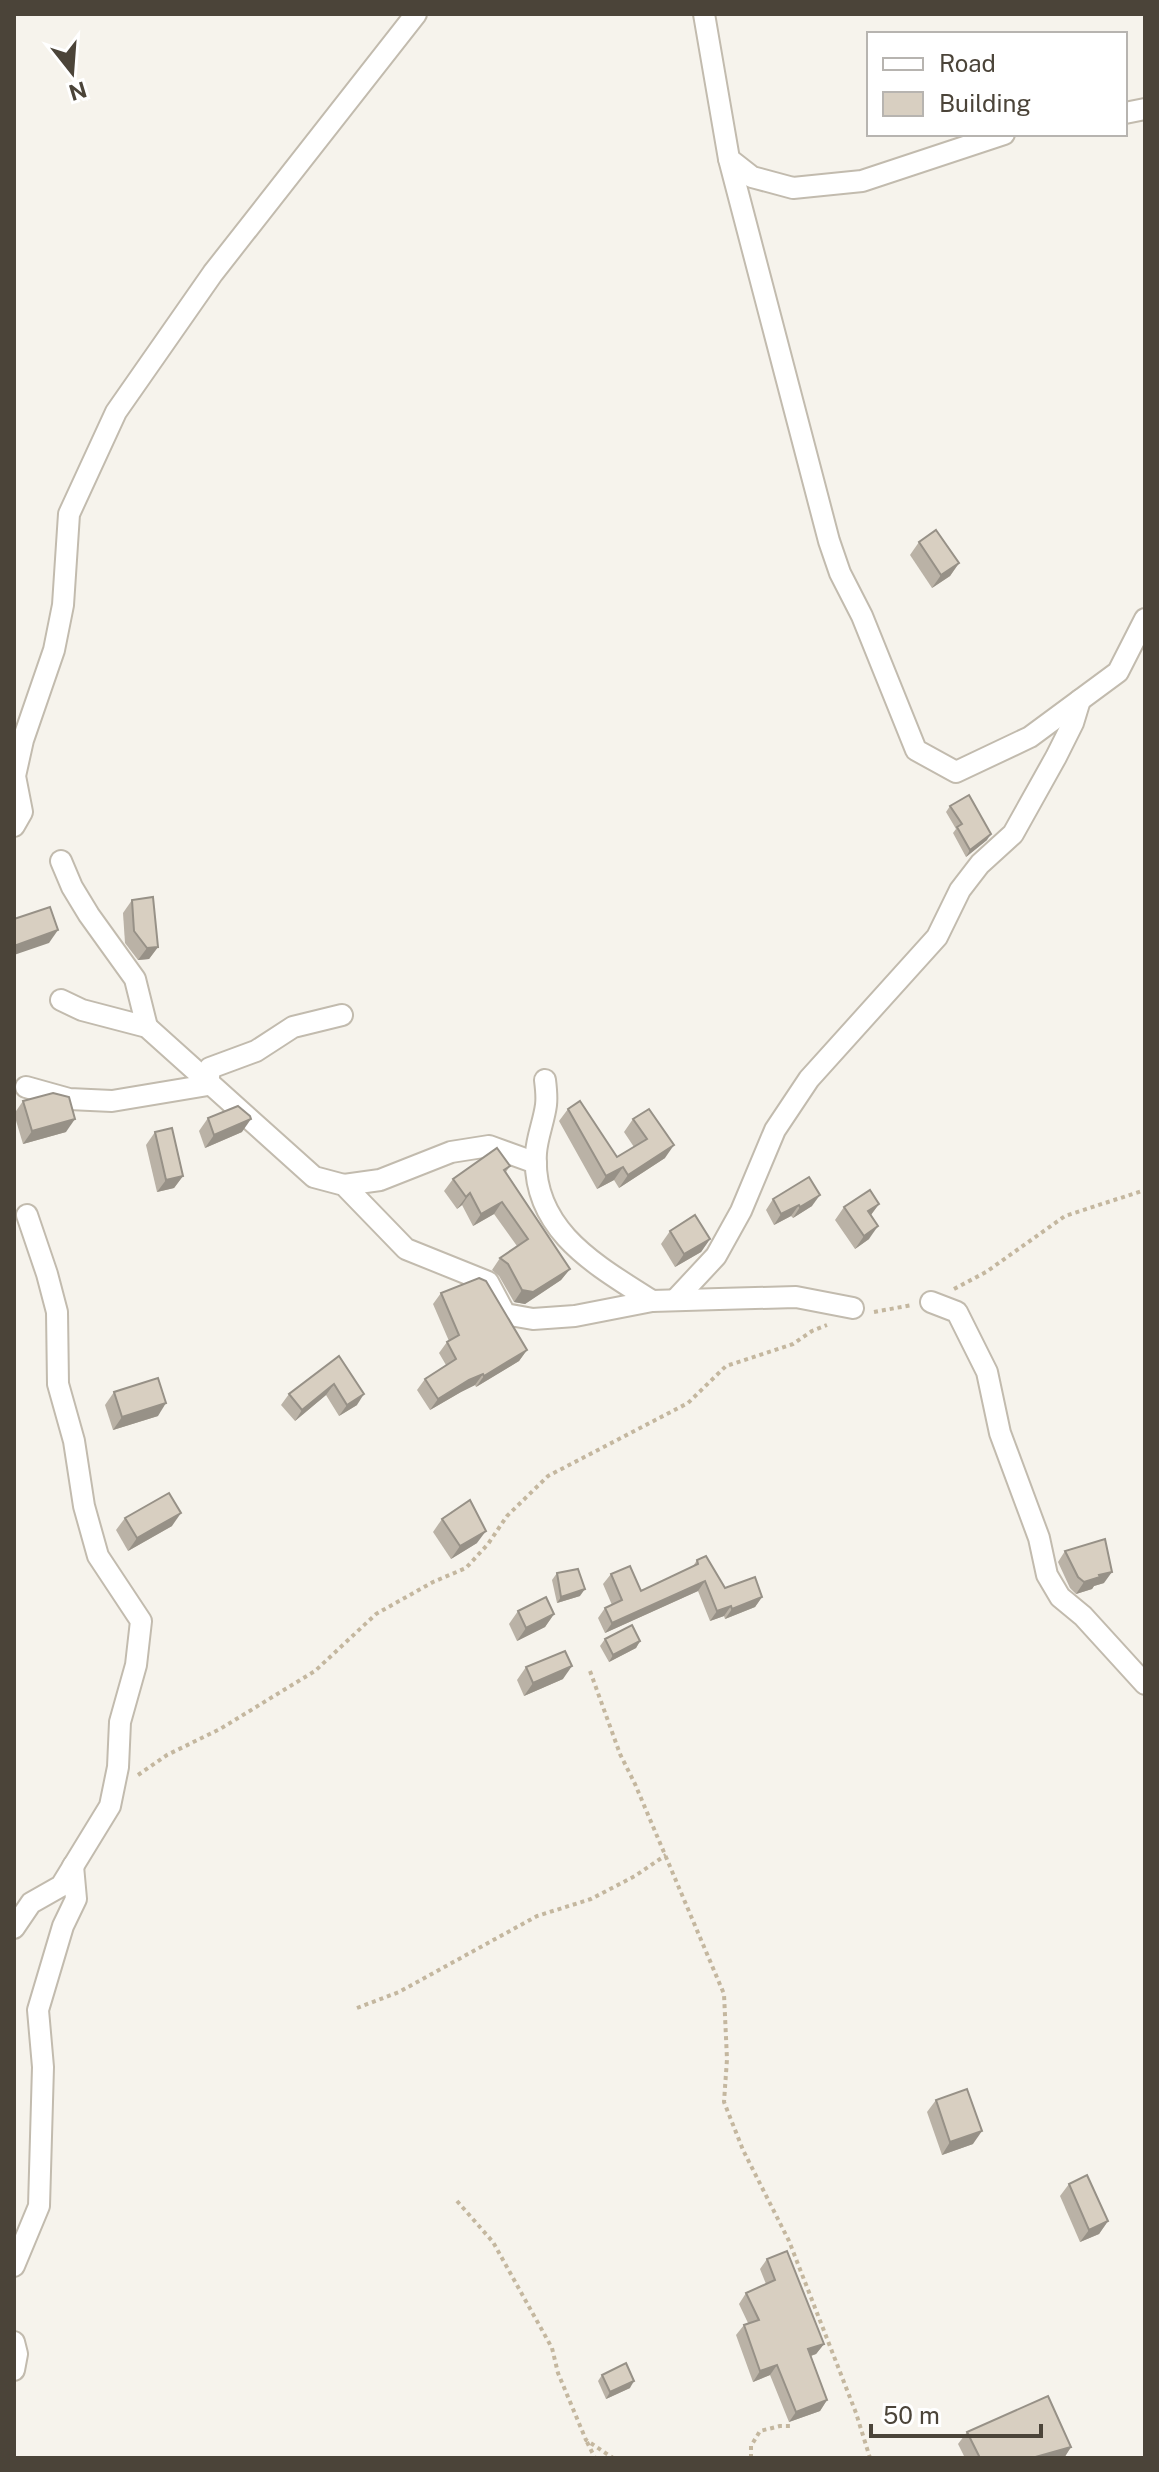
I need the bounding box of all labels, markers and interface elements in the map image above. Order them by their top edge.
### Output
north arrow [32,32,112,112]
legend [867,32,1127,136]
text: Road [939,49,996,77]
text: N [66,76,90,106]
text: Building [939,89,1031,117]
scale bar [871,2388,1041,2438]
text: 50 m [883,2401,940,2429]

